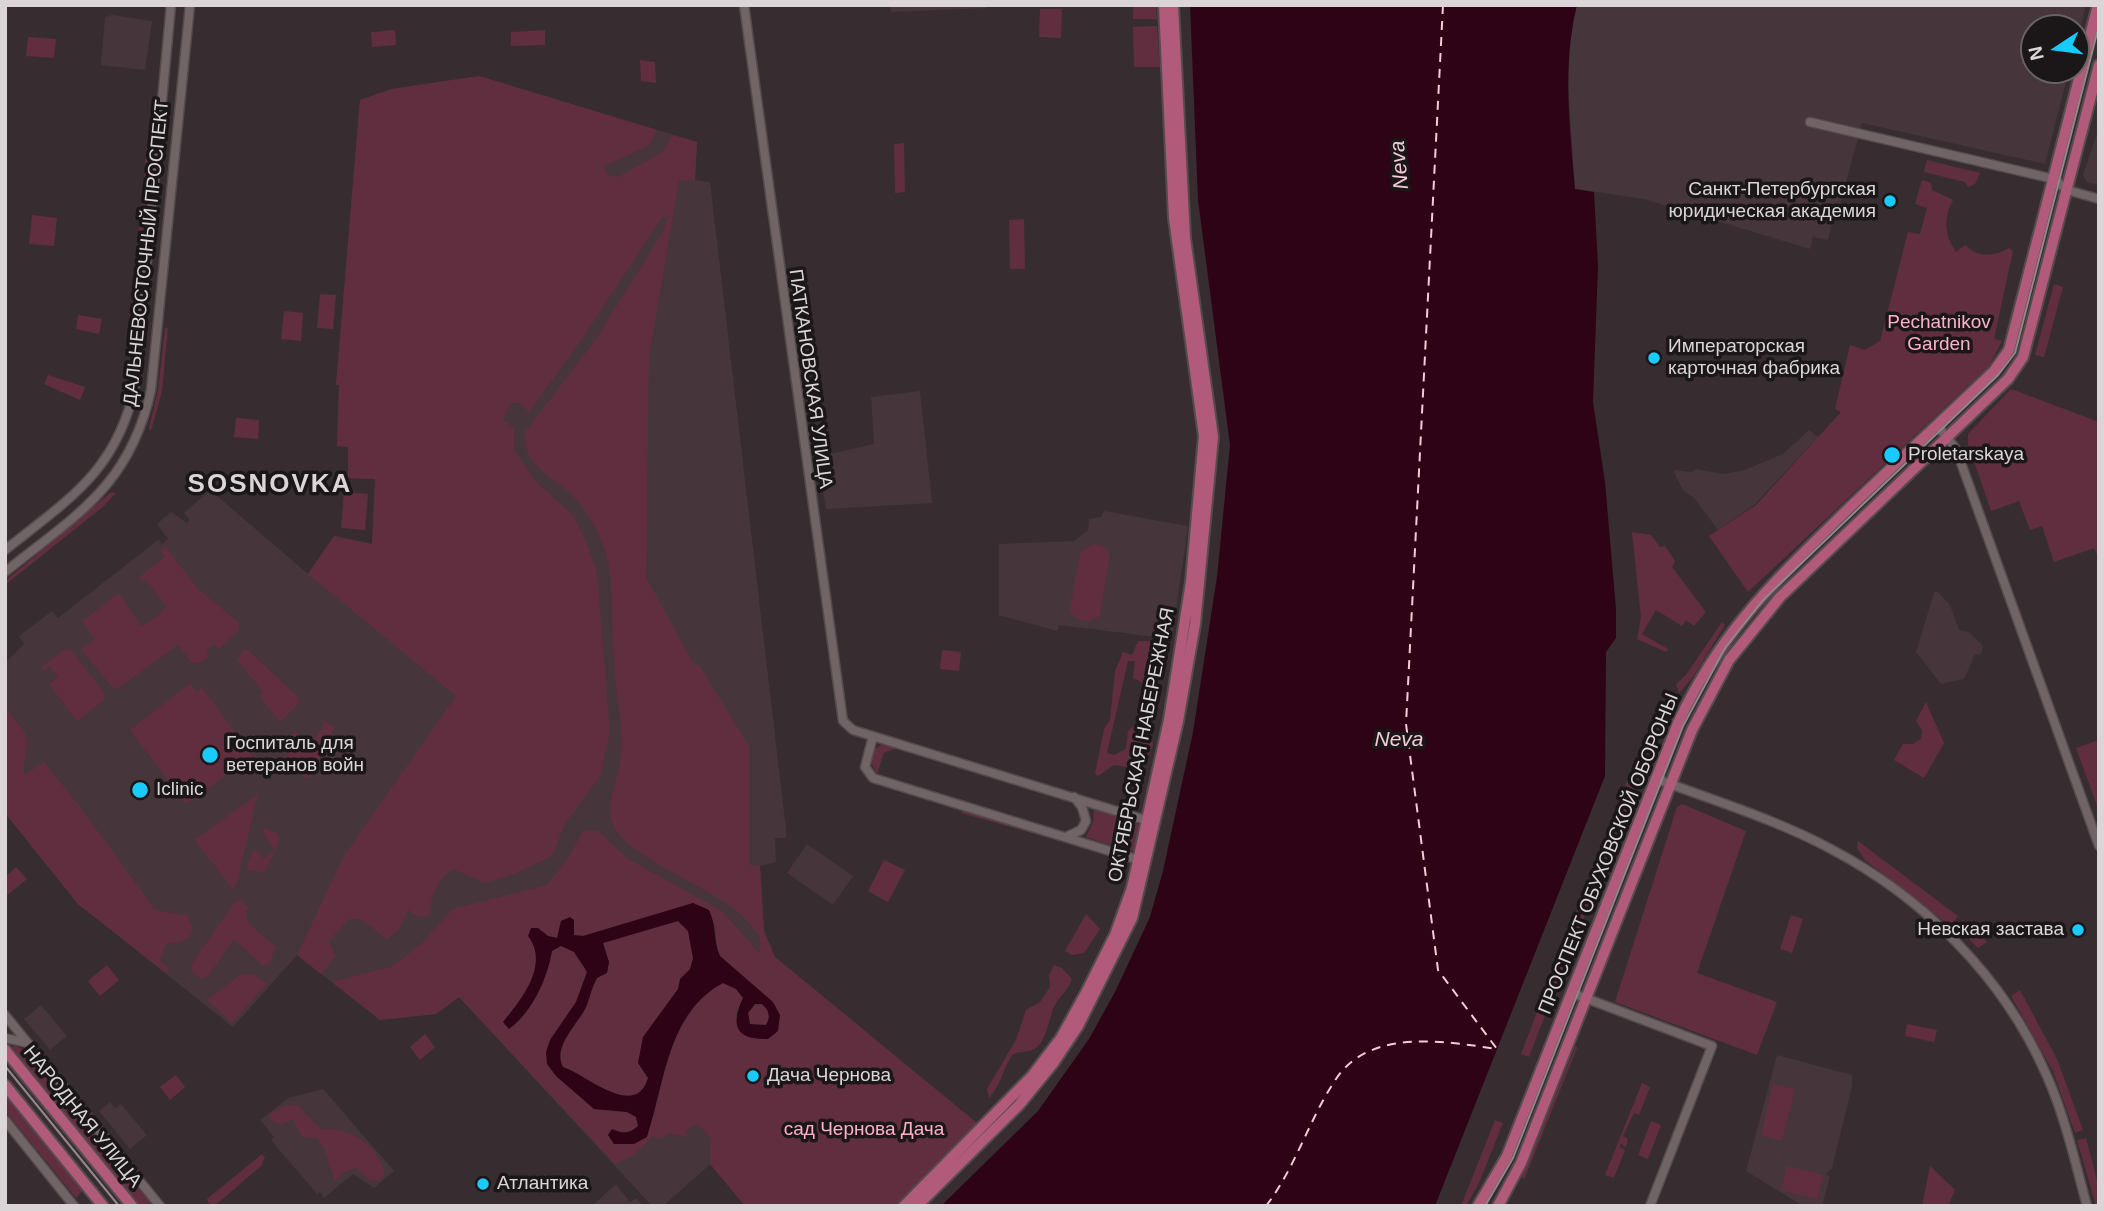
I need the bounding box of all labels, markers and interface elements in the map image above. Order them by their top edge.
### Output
north arrow [2020,14,2090,84]
text: N [2024,44,2048,62]
street label: ДАЛЬНЕВОСТОЧНЫЙ ПРОСПЕКТ [120,99,174,407]
water label: Neva [1385,139,1415,191]
place label: Санкт-Петербургская юридическая академия [1669,179,1876,223]
marker: Санкт-Петербургская юридическая академия [1882,193,1898,209]
street label: ПАТКАНОВСКАЯ УЛИЦА [783,268,837,490]
park label: Pechatnikov Garden [1887,312,1991,356]
place label: Императорская карточная фабрика [1668,336,1840,380]
marker: Императорская карточная фабрика [1646,350,1662,366]
place label: Proletarskaya [1908,444,2024,466]
marker: Proletarskaya [1882,445,1902,465]
district label: SOSNOVKA [189,469,351,501]
street label: ОКТЯБРЬСКАЯ НАБЕРЕЖНАЯ [1104,606,1180,884]
street label: ПРОСПЕКТ ОБУХОВСКОЙ ОБОРОНЫ [1534,690,1684,1018]
water label: Neva [1374,727,1424,753]
place label: Госпиталь для ветеранов войн [226,733,364,777]
marker: Госпиталь для ветеранов войн [200,745,220,765]
place label: Iclinic [156,779,204,801]
marker: Iclinic [130,780,150,800]
place label: Невская застава [1917,919,2064,941]
marker: Невская застава [2070,922,2086,938]
street label: НАРОДНАЯ УЛИЦА [18,1042,146,1192]
place label: Дача Чернова [767,1065,891,1087]
marker: Дача Чернова [745,1068,761,1084]
park label: сад Чернова Дача [784,1119,944,1141]
place label: Атлантика [497,1173,588,1195]
marker: Атлантика [475,1176,491,1192]

